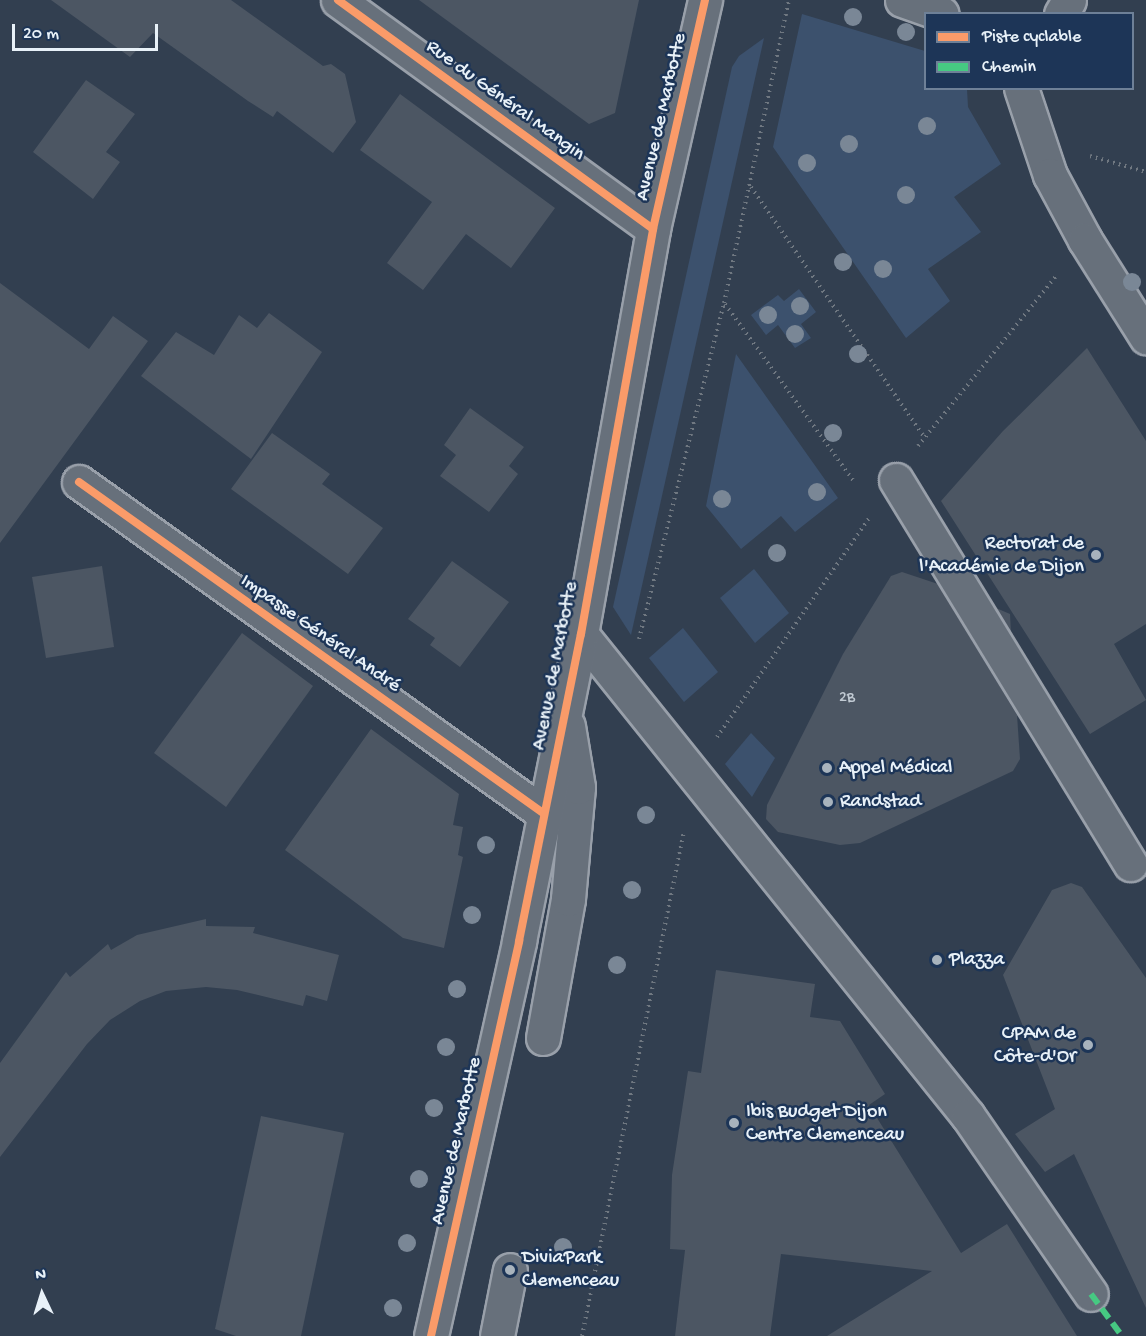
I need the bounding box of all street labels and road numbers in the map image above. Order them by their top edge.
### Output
street label: Avenue de Marbotte [631,31,693,203]
street label: Rue du Général Mangin [421,35,589,167]
street label: Impasse Général André [235,570,405,698]
street label: Avenue de Marbotte [528,580,584,752]
street label: Avenue de Marbotte [426,1055,488,1227]

